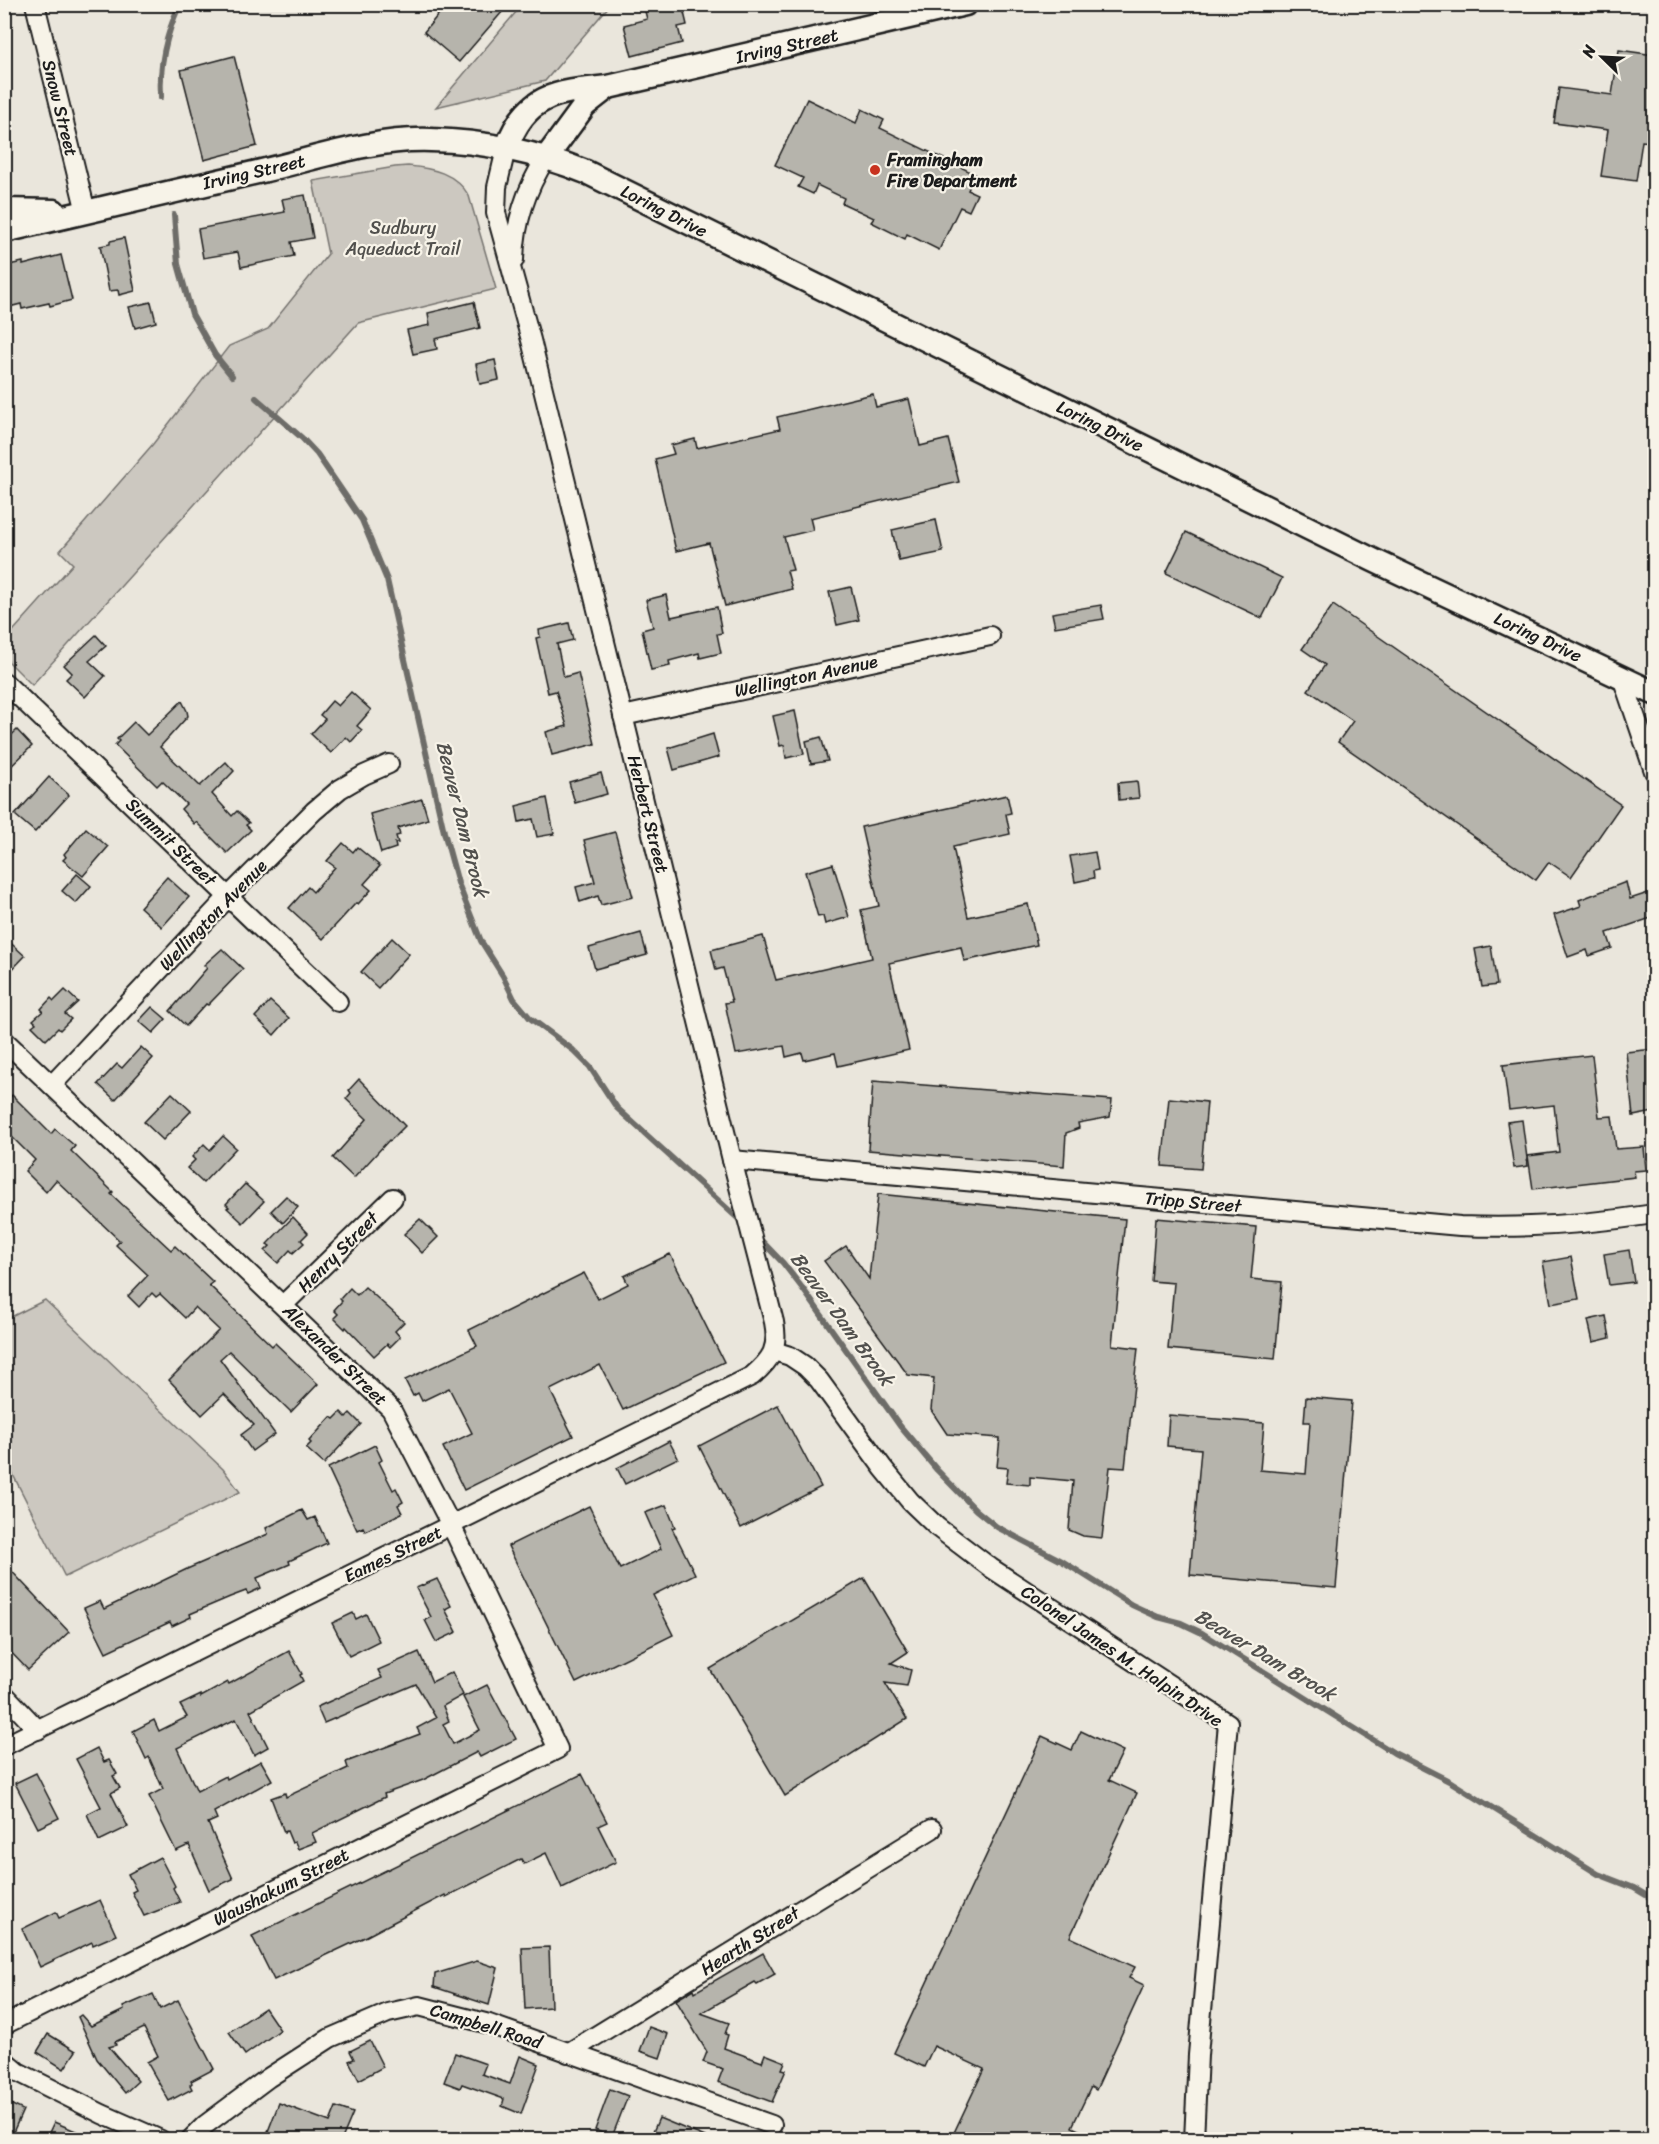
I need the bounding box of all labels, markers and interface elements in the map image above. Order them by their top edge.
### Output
street label: Irving Street [732,19,842,74]
north arrow [1572,27,1632,87]
text: N [1573,39,1605,63]
street label: Snow Street [33,56,88,160]
place label: Framingham Fire Department [886,144,1017,197]
street label: Irving Street [199,145,309,200]
marker: Framingham Fire Department [868,163,882,177]
street label: Loring Drive [615,175,713,247]
park label: Sudbury Aqueduct Trail [344,212,461,265]
street label: Loring Drive [1051,391,1149,461]
street label: Loring Drive [1489,603,1587,671]
street label: Wellington Avenue [731,645,881,707]
water label: Beaver Dam Brook [426,737,499,903]
street label: Herbert Street [618,751,678,877]
street label: Summit Street [118,790,225,895]
street label: Wellington Avenue [151,851,275,979]
street label: Tripp Street [1143,1182,1243,1222]
street label: Henry Street [289,1203,387,1301]
water label: Beaver Dam Brook [781,1244,904,1396]
street label: Alexander Street [274,1295,395,1414]
street label: Eames Street [338,1516,448,1592]
street label: Colonel James M. Halpin Drive [1014,1576,1230,1736]
water label: Beaver Dam Brook [1188,1599,1344,1712]
street label: Waushakum Street [207,1839,355,1935]
street label: Hearth Street [694,1897,807,1984]
street label: Campbell Road [426,1994,547,2059]

